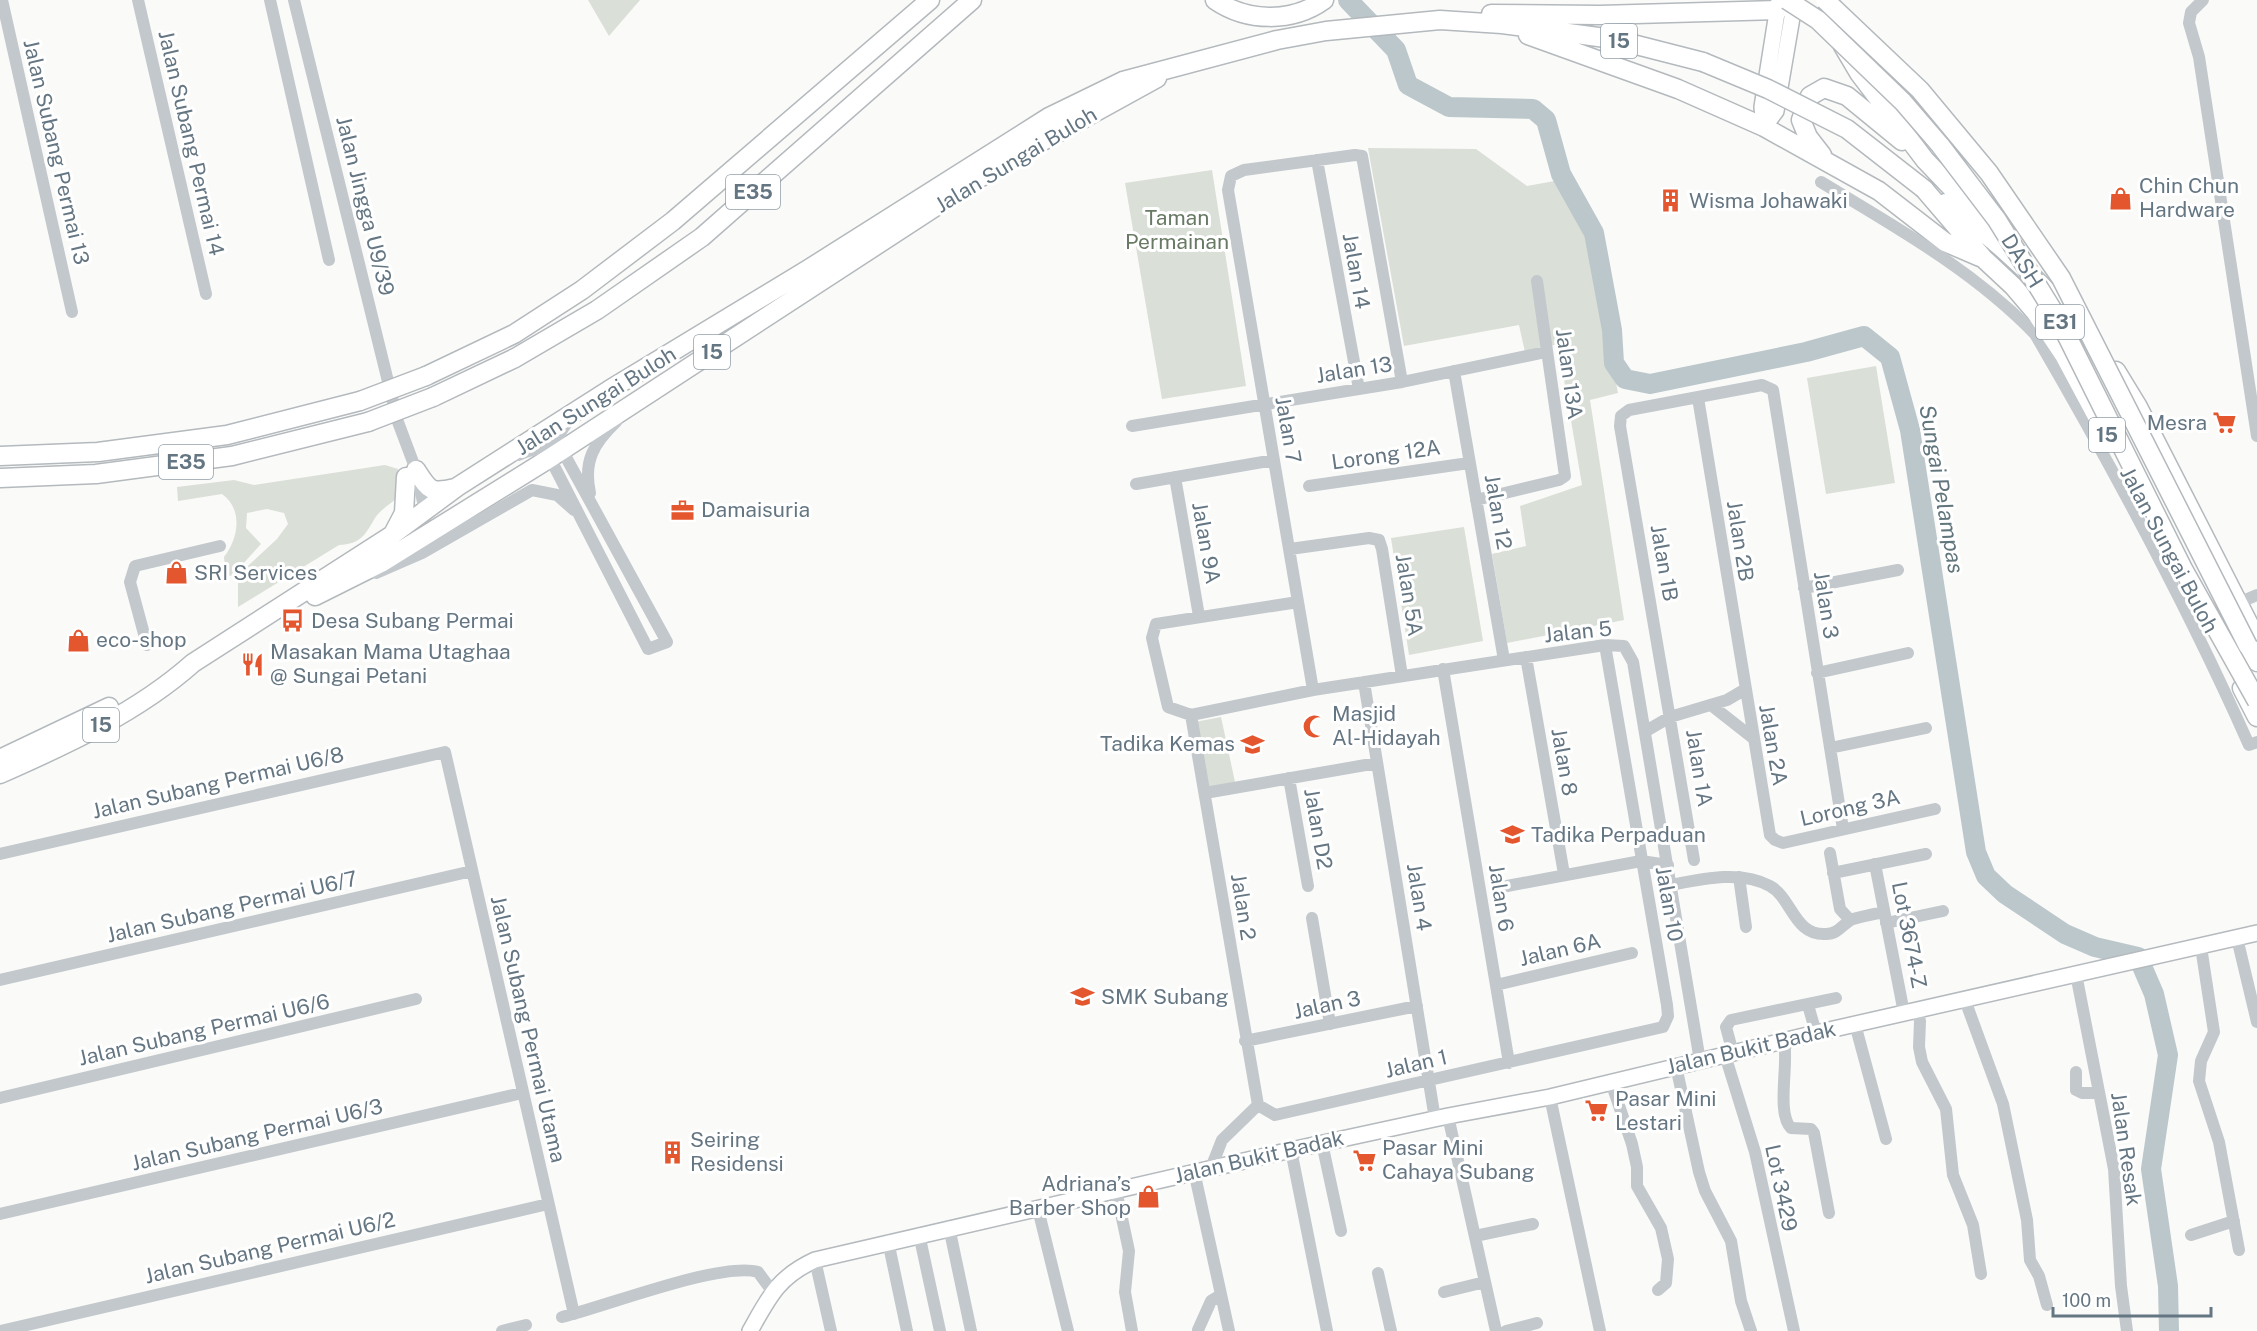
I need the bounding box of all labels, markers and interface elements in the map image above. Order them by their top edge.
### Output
road number: 15 [1601,24,1637,58]
street label: Jalan Subang Permai 14 [153,28,230,258]
street label: Jalan Subang Permai 13 [18,37,95,267]
street label: Jalan Sungai Buloh [930,101,1101,218]
street label: Jalan Jingga U9/39 [331,114,400,298]
place label: Chin Chun Hardware [2139,173,2239,222]
road number: E35 [726,175,780,209]
shop icon: Chin Chun Hardware [2108,185,2134,211]
building icon: Wisma Johawaki [1658,188,1684,214]
place label: Wisma Johawaki [1689,188,1848,213]
park label: Taman Permainan [1125,205,1229,254]
street label: DASH [1996,229,2049,292]
street label: Jalan 14 [1338,231,1375,311]
road number: E31 [2036,305,2084,339]
street label: Jalan 13A [1551,327,1588,421]
road number: 15 [694,335,730,369]
street label: Jalan Sungai Buloh [511,341,680,460]
street label: Jalan 13 [1314,351,1394,388]
street label: Jalan 7 [1270,395,1307,465]
water label: Sungai Pelampas [1914,403,1970,576]
place label: Mesra [2147,410,2207,435]
supermarket icon: Mesra [2212,410,2238,436]
road number: 15 [2089,418,2125,452]
street label: Lorong 12A [1330,434,1442,475]
road number: E35 [159,445,213,479]
street label: Jalan Sungai Buloh [2115,463,2224,637]
street label: Jalan 12 [1480,472,1517,551]
office icon: Damaisuria [670,497,696,523]
place label: Damaisuria [701,497,810,522]
street label: Jalan 2B [1722,499,1759,583]
street label: Jalan 9A [1187,500,1226,586]
street label: Jalan 1B [1645,523,1684,603]
street label: Jalan 5A [1391,552,1428,638]
shop icon: SRI Services [163,560,189,586]
place label: SRI Services [194,560,317,585]
street label: Jalan 3 [1809,569,1844,641]
bus stop icon: Desa Subang Permai [280,608,306,634]
place label: Desa Subang Permai [311,608,514,633]
street label: Jalan 5 [1543,616,1613,648]
shop icon: eco-shop [65,627,91,653]
place label: eco-shop [96,627,186,652]
place label: Masakan Mama Utaghaa @ Sungai Petani [270,639,511,688]
restaurant icon: Masakan Mama Utaghaa @ Sungai Petani [239,651,265,677]
place label: Masjid Al-Hidayah [1332,701,1441,750]
street label: Jalan 2A [1754,702,1793,788]
road number: 15 [83,708,119,742]
mosque icon: Masjid Al-Hidayah [1301,713,1327,739]
street label: Jalan 8 [1546,726,1583,798]
street label: Jalan 1A [1681,727,1718,809]
place label: Tadika Kemas [1100,731,1235,756]
school or university icon: Tadika Kemas [1240,731,1266,757]
street label: Jalan Subang Permai U6/8 [90,741,346,824]
street label: Lorong 3A [1797,784,1902,831]
street label: Jalan D2 [1299,786,1338,871]
school or university icon: Tadika Perpaduan [1500,822,1526,848]
place label: Tadika Perpaduan [1531,822,1706,847]
street label: Jalan 4 [1402,861,1437,932]
street label: Jalan 6 [1484,862,1519,933]
street label: Jalan 10 [1651,864,1688,944]
street label: Jalan Subang Permai U6/7 [104,865,360,948]
street label: Jalan 2 [1226,872,1261,942]
street label: Lot 3674-Z [1887,879,1932,990]
street label: Jalan Subang Permai Utama [486,893,571,1165]
street label: Jalan 6A [1517,928,1603,971]
school or university icon: SMK Subang [1070,984,1096,1010]
place label: SMK Subang [1101,984,1229,1009]
street label: Jalan 3 [1291,985,1363,1024]
street label: Jalan Subang Permai U6/6 [76,988,332,1071]
street label: Jalan Bukit Badak [1664,1016,1838,1079]
street label: Jalan 1 [1382,1044,1450,1083]
place label: Pasar Mini Lestari [1615,1086,1717,1135]
street label: Jalan Resak [2106,1090,2147,1208]
street label: Jalan Subang Permai U6/3 [129,1093,385,1176]
supermarket icon: Pasar Mini Lestari [1584,1098,1610,1124]
street label: Jalan Bukit Badak [1172,1125,1346,1188]
place label: Seiring Residensi [690,1127,784,1176]
place label: Pasar Mini Cahaya Subang [1382,1135,1535,1184]
building icon: Seiring Residensi [659,1139,685,1165]
street label: Lot 3429 [1760,1142,1803,1234]
supermarket icon: Pasar Mini Cahaya Subang [1351,1147,1377,1173]
place label: Adriana’s Barber Shop [1009,1171,1131,1220]
shop icon: Adriana’s Barber Shop [1136,1183,1162,1209]
street label: Jalan Subang Permai U6/2 [142,1206,398,1289]
scale bar [2053,1280,2210,1318]
text: 100 m [2062,1290,2111,1311]

